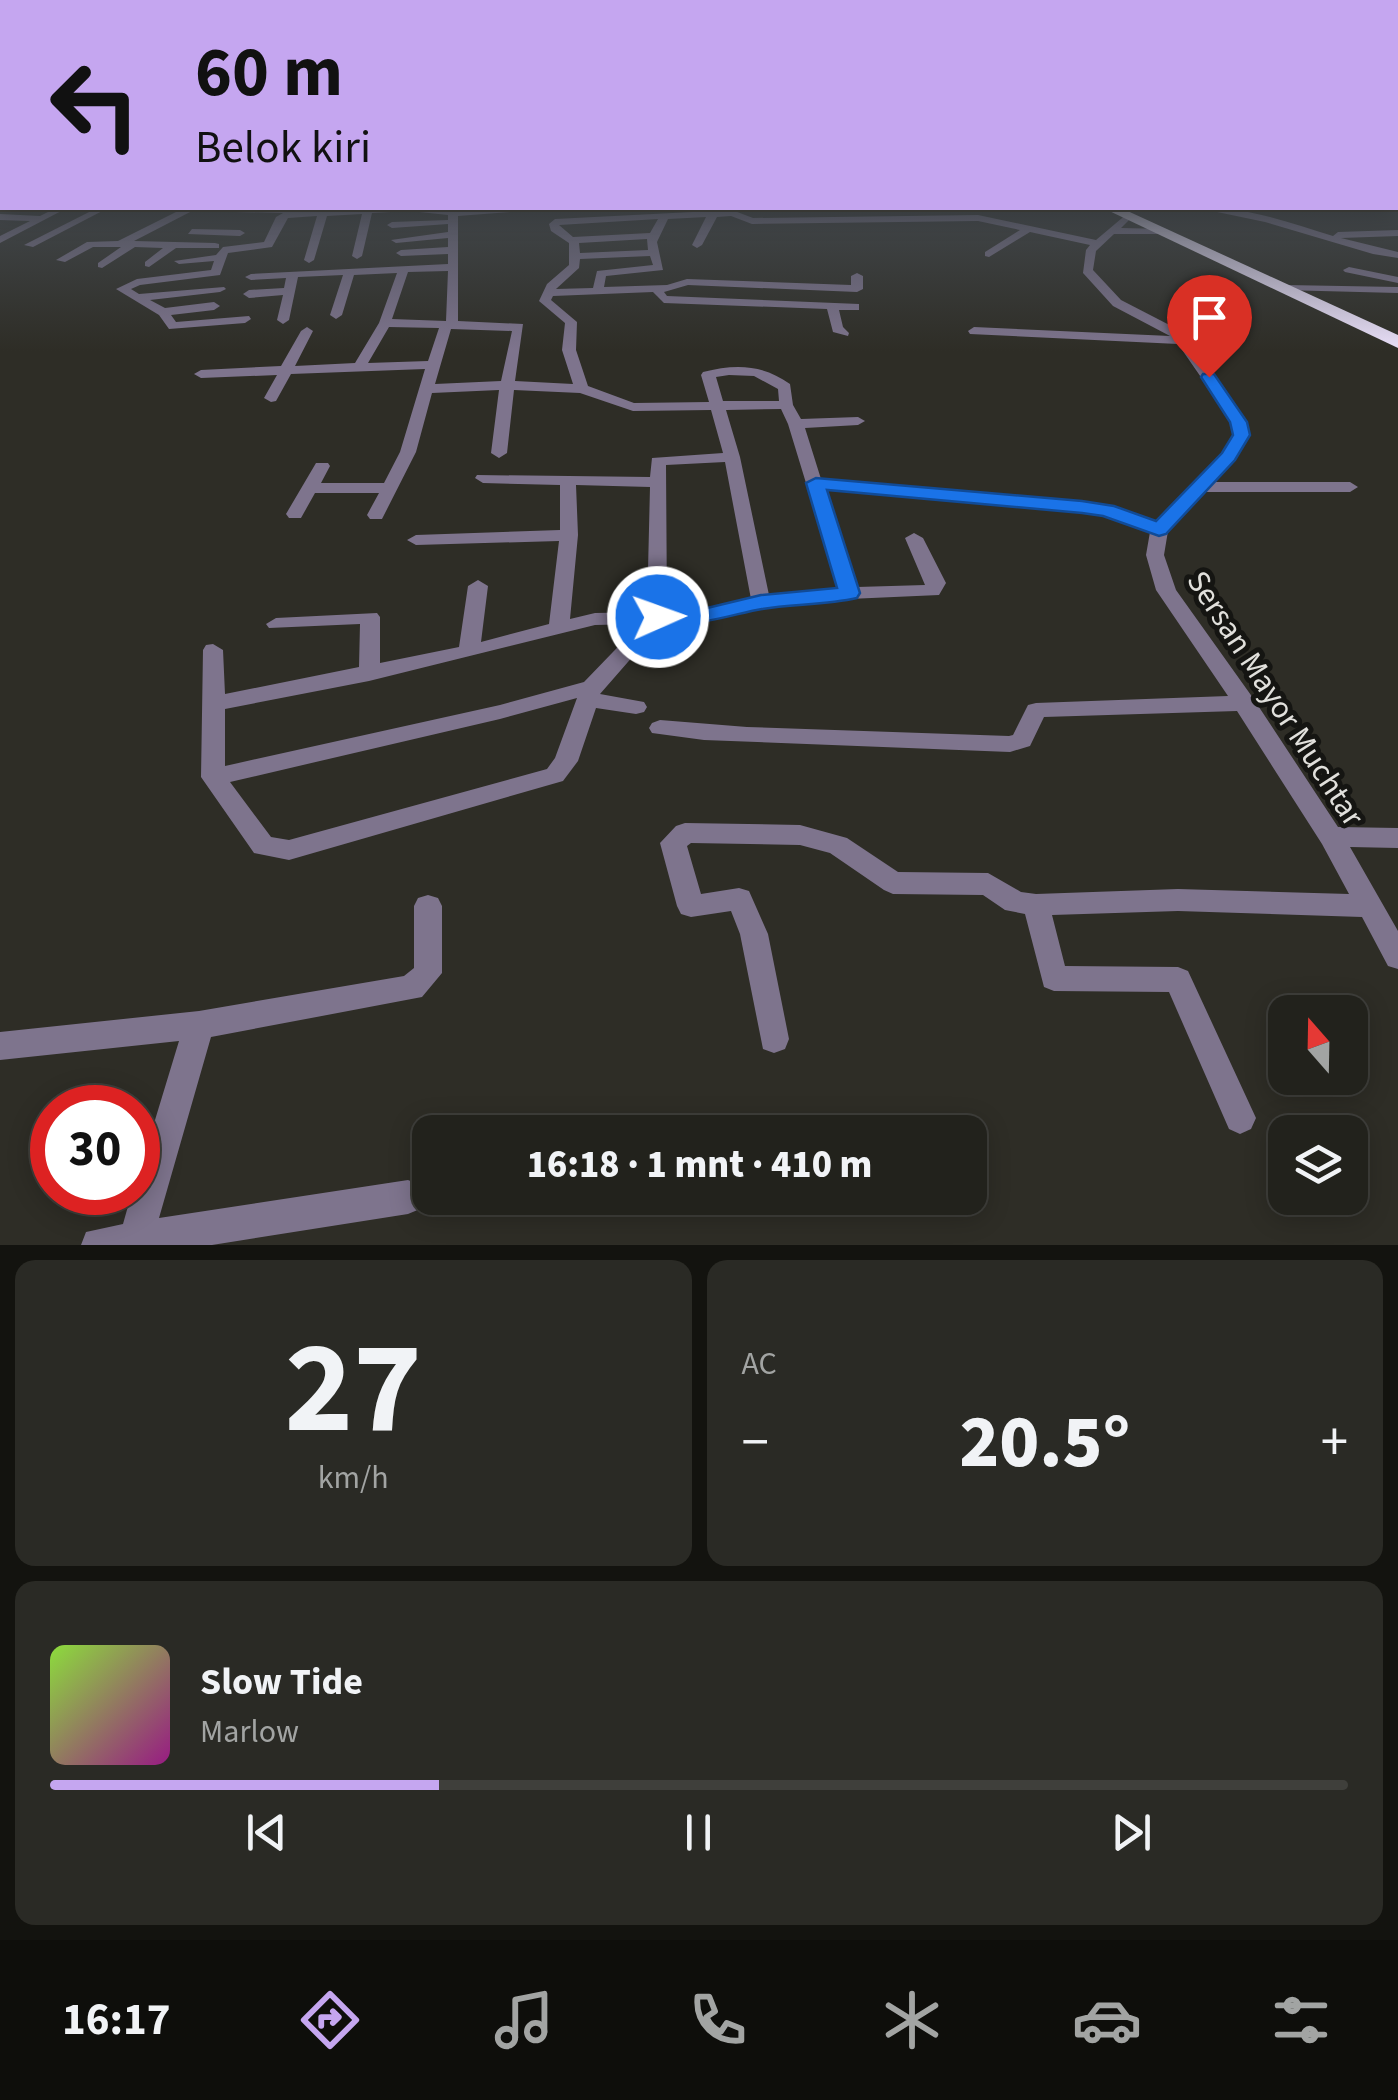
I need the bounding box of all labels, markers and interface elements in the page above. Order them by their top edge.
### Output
text: 60 m [195,23,343,123]
icon: left [30,40,160,170]
text: Belok kiri [195,116,371,180]
pin [1167,275,1252,378]
icon: arrive [1182,290,1237,345]
street label: Sersan Mayor Muchtar [1175,562,1376,836]
position arrow [606,565,710,669]
north arrow [1268,995,1368,1095]
map controls [1268,995,1368,1215]
speed limit sign: 30 [30,1085,160,1215]
button: layers [1268,1115,1368,1215]
text: 16:18 · 1 mnt · 410 m [527,1138,872,1192]
text: 27 [285,1297,422,1482]
text: AC [742,1341,777,1387]
text: 20.5° [959,1389,1130,1496]
text: − [742,1404,769,1482]
text: + [1321,1404,1348,1482]
text: km/h [318,1455,389,1501]
text: Slow Tide [200,1655,363,1709]
text: Marlow [200,1709,299,1755]
icon: previous [239,1805,294,1860]
icon: pause [671,1805,726,1860]
icon: next [1104,1805,1159,1860]
icon: directions [295,1985,365,2055]
icon: music [489,1985,559,2055]
icon: phone [683,1985,753,2055]
icon: climate [877,1985,947,2055]
icon: car [1072,1985,1142,2055]
icon: filters [1266,1985,1336,2055]
text: 16:17 [62,1988,171,2052]

